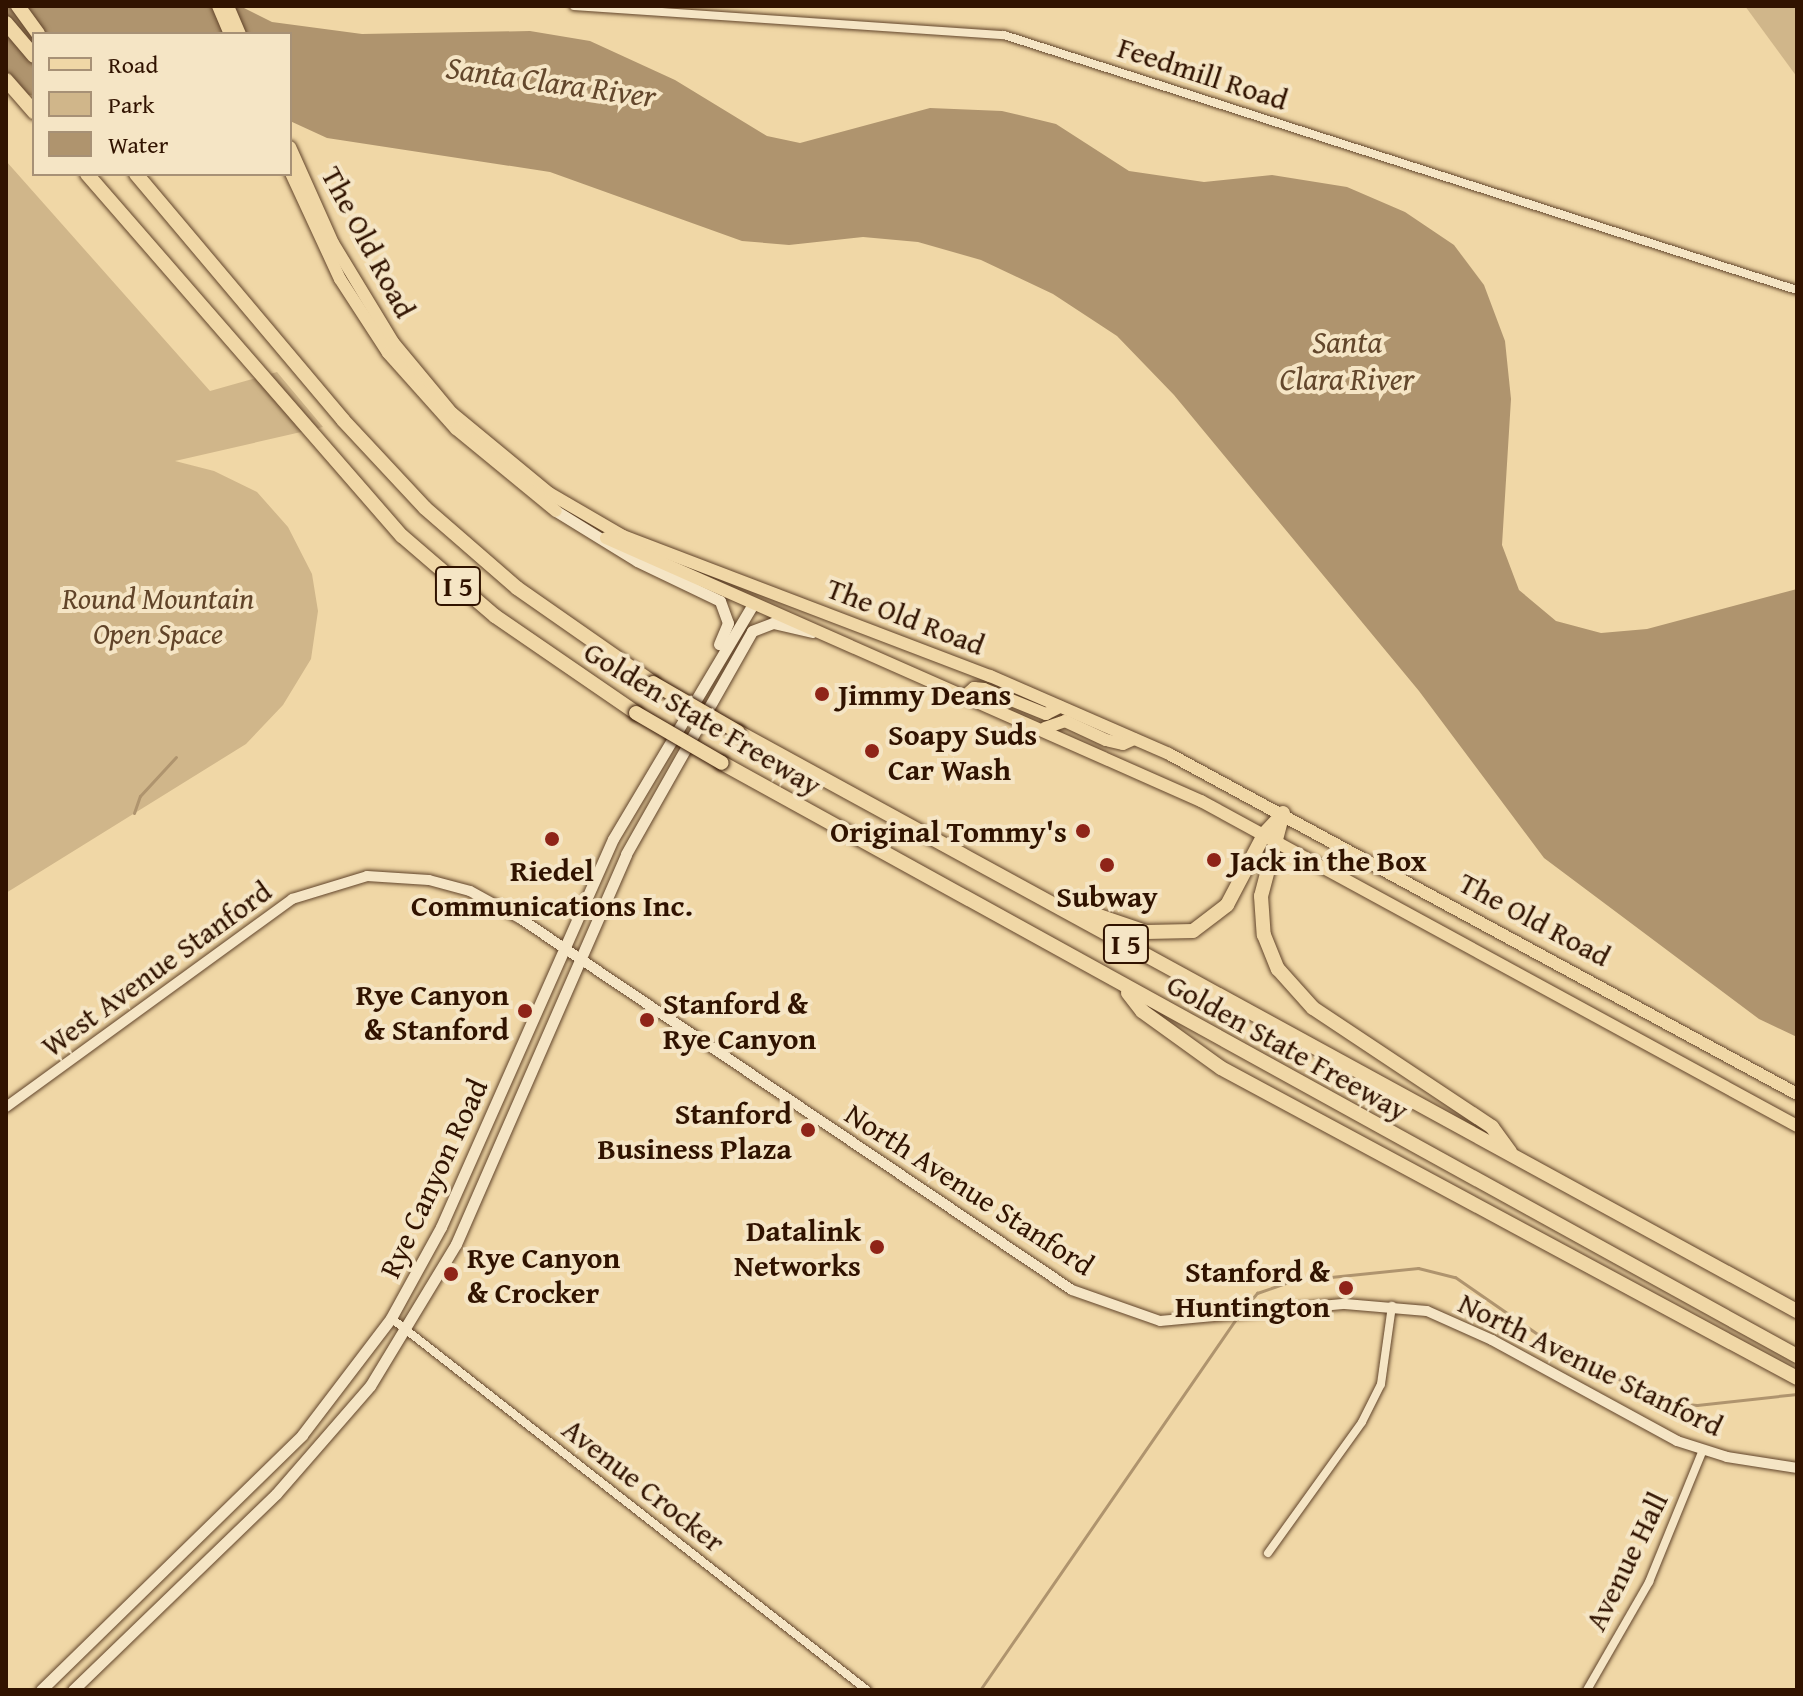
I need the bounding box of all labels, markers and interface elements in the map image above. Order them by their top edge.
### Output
street label: Feedmill Road [1113,29,1293,117]
legend [32,32,292,176]
text: Road [108,47,158,82]
water label: Santa Clara River [444,48,658,116]
text: Park [108,87,154,122]
text: Water [108,127,168,162]
street label: The Old Road [314,160,424,324]
water label: Santa Clara River [1280,324,1414,399]
road number: I 5 [434,562,482,610]
street label: The Old Road [822,569,990,663]
park label: Round Mountain Open Space [62,580,254,650]
street label: Golden State Freeway [578,633,828,803]
place label: Jimmy Deans [838,676,1011,712]
marker: Jimmy Deans [813,685,831,703]
place label: Soapy Suds Car Wash [888,716,1037,786]
marker: Soapy Suds Car Wash [863,742,881,760]
place label: Original Tommy's [830,813,1067,849]
marker: Original Tommy's [1074,822,1092,840]
marker: Riedel Communications Inc. [543,830,561,848]
place label: Jack in the Box [1230,842,1427,878]
marker: Jack in the Box [1205,851,1223,869]
place label: Riedel Communications Inc. [411,852,693,922]
marker: Subway [1098,856,1116,874]
street label: The Old Road [1453,864,1617,974]
street label: West Avenue Stanford [34,872,278,1064]
place label: Subway [1056,878,1158,914]
road number: I 5 [1102,920,1150,968]
street label: Golden State Freeway [1161,966,1415,1128]
place label: Rye Canyon & Stanford [356,976,509,1046]
place label: Stanford & Rye Canyon [663,985,816,1056]
marker: Rye Canyon & Stanford [516,1002,534,1020]
marker: Stanford & Rye Canyon [638,1011,656,1029]
street label: Rye Canyon Road [371,1073,495,1283]
place label: Stanford Business Plaza [597,1095,792,1166]
street label: North Avenue Stanford [839,1095,1101,1283]
marker: Stanford Business Plaza [799,1121,817,1139]
place label: Datalink Networks [734,1212,861,1282]
marker: Datalink Networks [868,1238,886,1256]
place label: Rye Canyon & Crocker [467,1239,620,1310]
place label: Stanford & Huntington [1175,1253,1330,1324]
marker: Rye Canyon & Crocker [442,1265,460,1283]
marker: Stanford & Huntington [1337,1279,1355,1297]
street label: North Avenue Stanford [1453,1284,1729,1444]
street label: Avenue Crocker [556,1410,732,1560]
street label: Avenue Hall [1577,1486,1675,1636]

